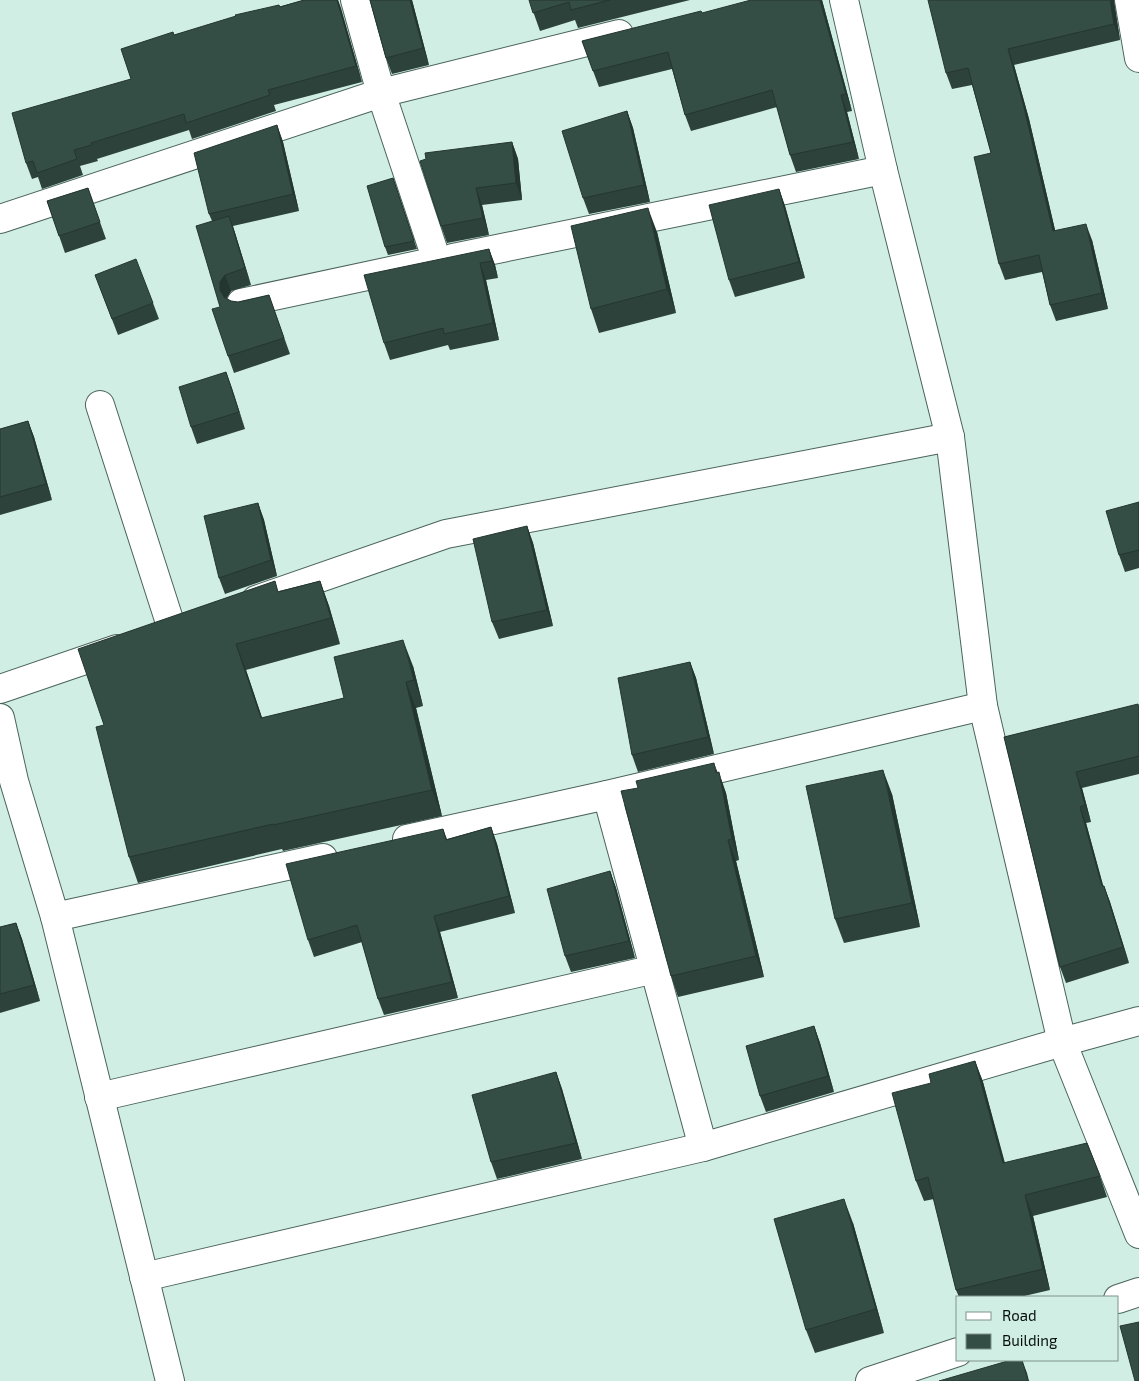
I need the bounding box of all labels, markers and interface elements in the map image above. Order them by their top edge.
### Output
legend [956,1296,1119,1361]
text: Road [1002,1306,1037,1324]
text: Building [1002,1331,1058,1349]

